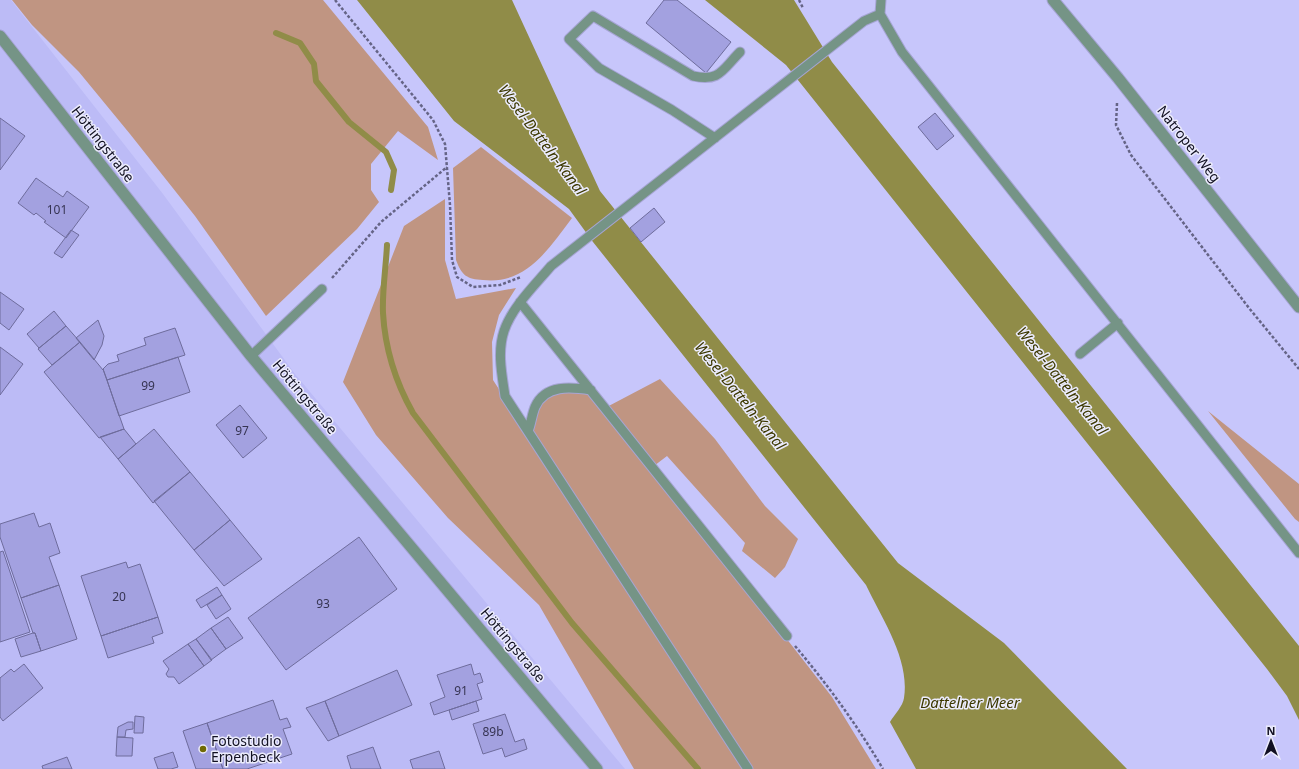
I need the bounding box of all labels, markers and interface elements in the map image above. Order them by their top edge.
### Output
water label: Wesel-Datteln-Kanal [495,80,592,200]
street label: Natroper Weg [1153,101,1225,186]
street label: Höttingstraße [68,102,139,186]
house number: 101 [47,201,67,218]
water label: Wesel-Datteln-Kanal [1013,322,1113,440]
water label: Wesel-Datteln-Kanal [691,337,791,455]
street label: Höttingstraße [269,355,342,438]
house number: 99 [141,377,155,394]
house number: 97 [235,422,249,439]
house number: 20 [112,588,126,605]
house number: 93 [316,595,330,612]
street label: Höttingstraße [477,603,550,686]
house number: 91 [454,682,468,699]
water label: Dattelner Meer [920,692,1021,712]
north arrow [1251,721,1291,761]
house number: 89b [482,723,504,740]
text: N [1267,723,1275,738]
place label: Fotostudio Erpenbeck [211,731,281,766]
marker: Fotostudio Erpenbeck [198,744,208,754]

